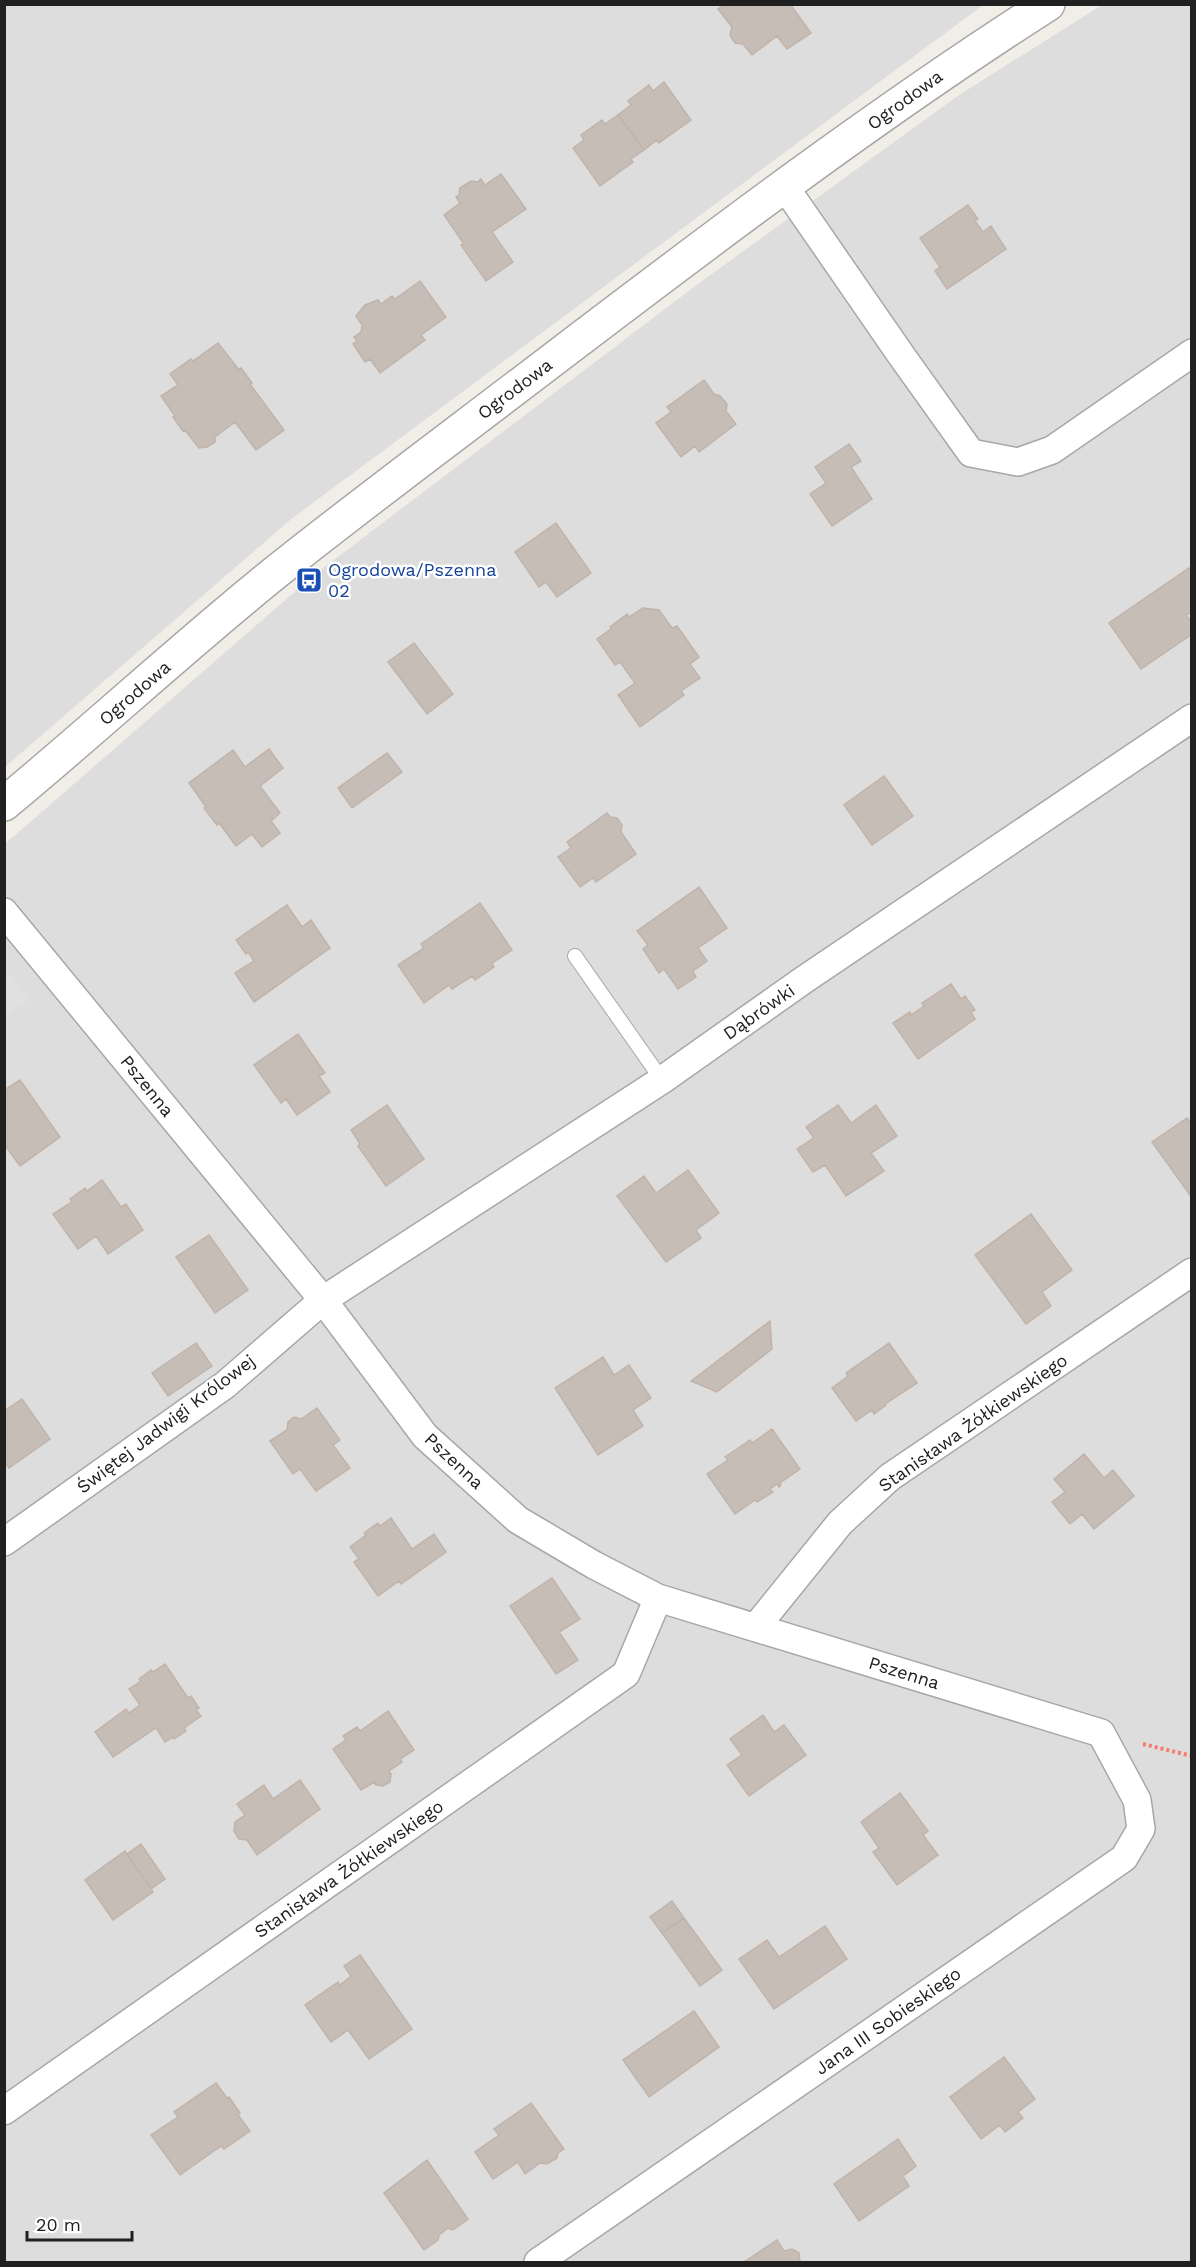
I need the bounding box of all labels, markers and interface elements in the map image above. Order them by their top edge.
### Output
street label: Ogrodowa [863,65,946,134]
street label: Ogrodowa [473,354,556,423]
place label: Ogrodowa/Pszenna 02 [328,559,496,601]
bus stop icon: Ogrodowa/Pszenna 02 [294,565,324,595]
street label: Ogrodowa [95,656,175,729]
street label: Dąbrówki [719,979,798,1044]
street label: Pszenna [116,1051,178,1121]
street label: Stanisława Żółkiewskiego [874,1349,1071,1496]
street label: Świętej Jadwigi Królowej [73,1350,259,1497]
street label: Pszenna [421,1428,488,1493]
street label: Pszenna [866,1652,942,1693]
street label: Stanisława Żółkiewskiego [250,1795,447,1942]
street label: Jana III Sobieskiego [811,1962,965,2079]
scale bar [27,2204,132,2242]
text: 20 m [36,2214,81,2235]

